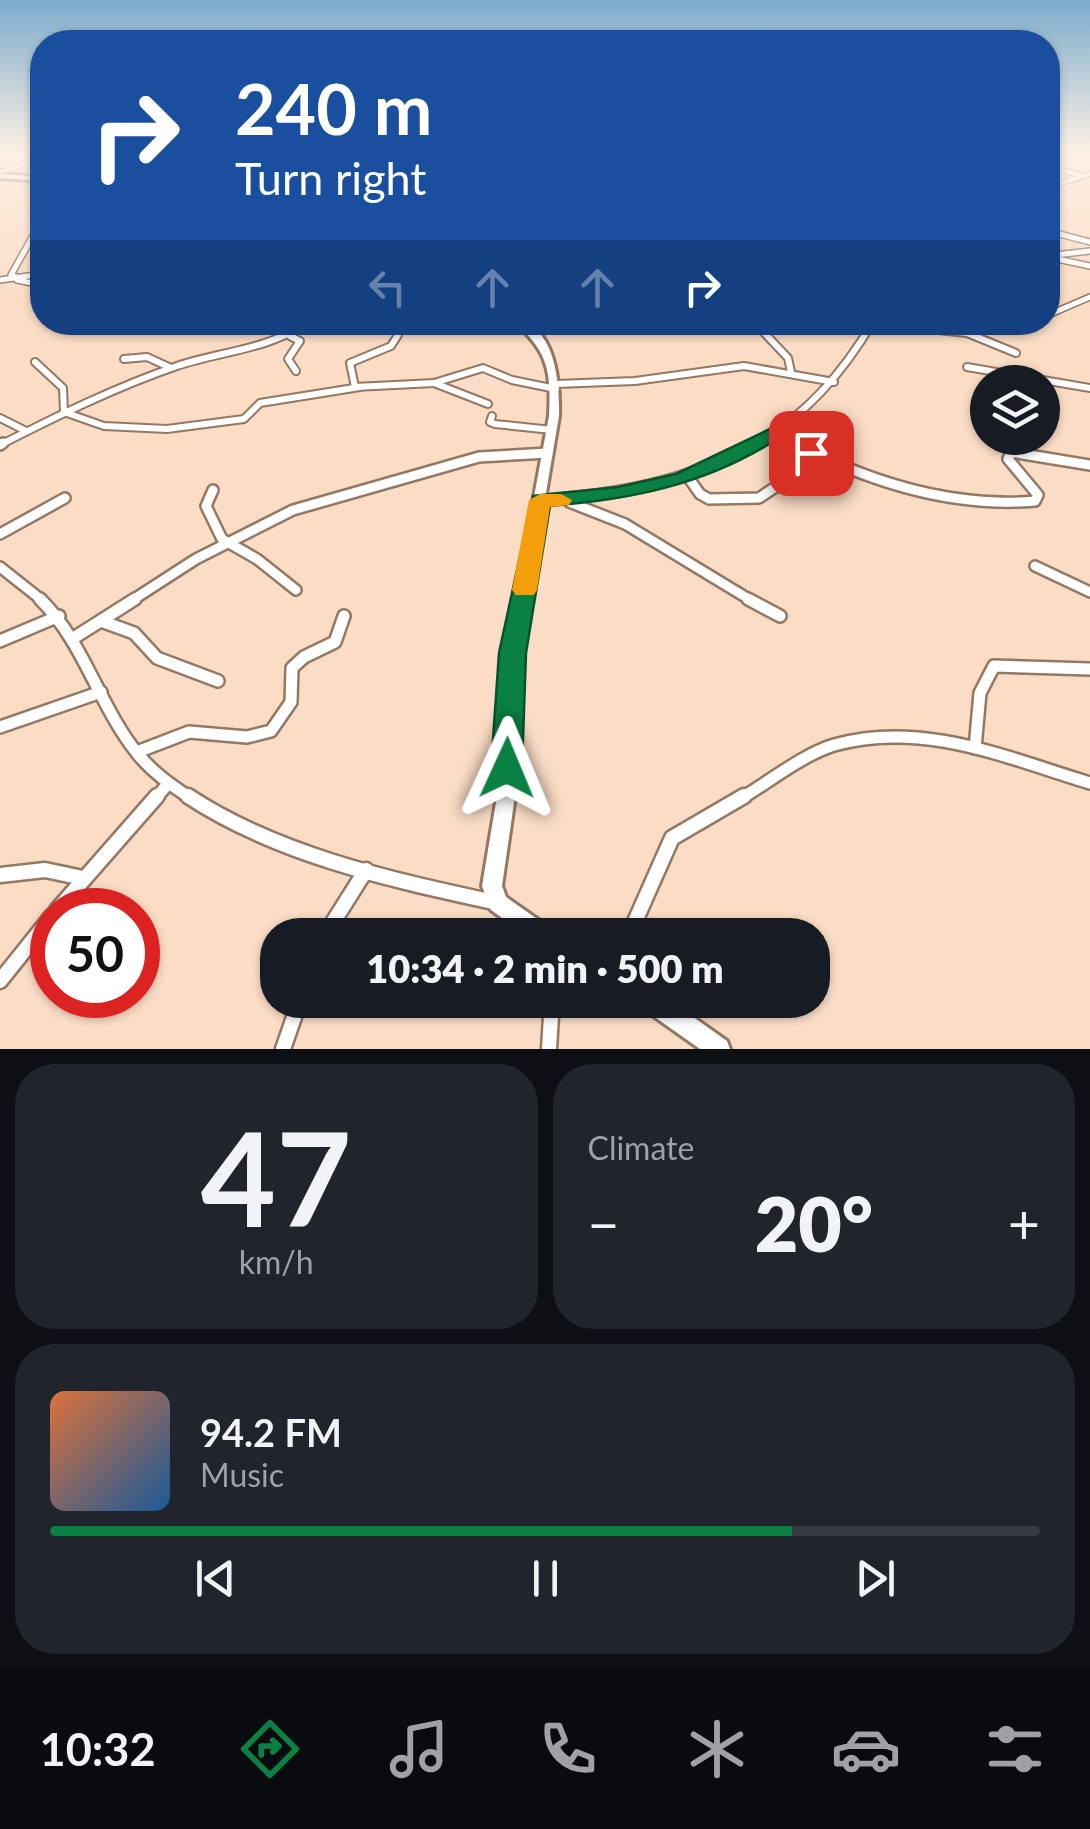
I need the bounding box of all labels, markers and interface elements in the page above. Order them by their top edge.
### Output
text: 240 m [235,66,432,150]
icon: right [70,70,200,200]
text: Turn right [235,151,426,205]
icon: left [360,260,415,315]
icon: ahead [465,260,520,315]
icon: ahead [570,260,625,315]
icon: right [675,260,730,315]
map controls [970,365,1060,455]
button: layers [970,365,1060,455]
pin [769,411,854,496]
icon: arrive [784,426,839,481]
position arrow [455,716,559,820]
speed limit sign: 50 [30,888,160,1018]
text: 10:34 · 2 min · 500 m [366,945,724,991]
text: 47 [201,1099,352,1255]
text: Climate [588,1128,694,1167]
text: 20° [755,1178,873,1268]
text: − [588,1190,619,1256]
text: + [1008,1190,1040,1256]
text: km/h [239,1242,314,1281]
text: 94.2 FM [200,1409,342,1455]
text: Music [200,1455,284,1494]
icon: previous [188,1551,243,1606]
icon: pause [518,1551,573,1606]
icon: next [848,1551,903,1606]
icon: directions [235,1714,305,1784]
icon: music [384,1714,454,1784]
icon: phone [533,1714,603,1784]
icon: climate [682,1714,752,1784]
icon: car [831,1714,901,1784]
icon: filters [980,1714,1050,1784]
text: 10:32 [40,1722,156,1776]

